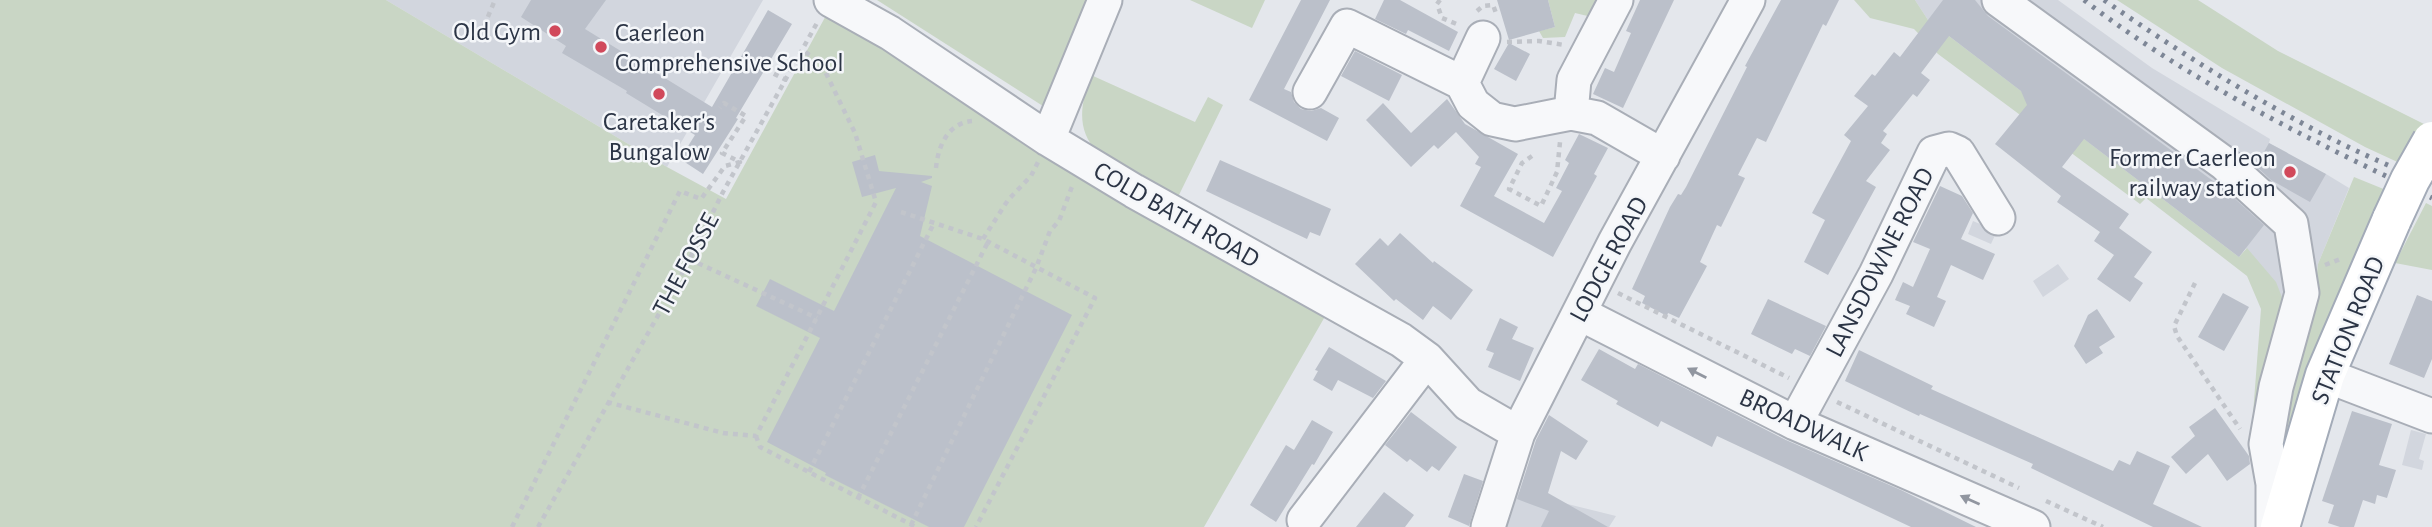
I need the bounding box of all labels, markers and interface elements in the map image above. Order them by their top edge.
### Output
place label: Old Gym [453,19,541,45]
place label: Caerleon Comprehensive School [615,20,844,76]
marker: Old Gym [547,23,563,39]
marker: Caerleon Comprehensive School [593,39,609,55]
marker: Caretaker's Bungalow [651,86,667,102]
place label: Caretaker's Bungalow [603,109,715,165]
place label: Former Caerleon railway station [2109,145,2276,201]
street label: COLD BATH ROAD [1089,157,1264,273]
street label: LANSDOWNE ROAD [1821,164,1939,361]
marker: Former Caerleon railway station [2282,164,2298,180]
street label: LODGE ROAD [1565,193,1653,326]
street label: THE FOSSE [648,209,724,320]
street label: STATION ROAD [2307,253,2389,408]
one-way arrow [1687,368,1707,379]
street label: BROADWALK [1735,384,1872,466]
one-way arrow [1960,494,1981,505]

